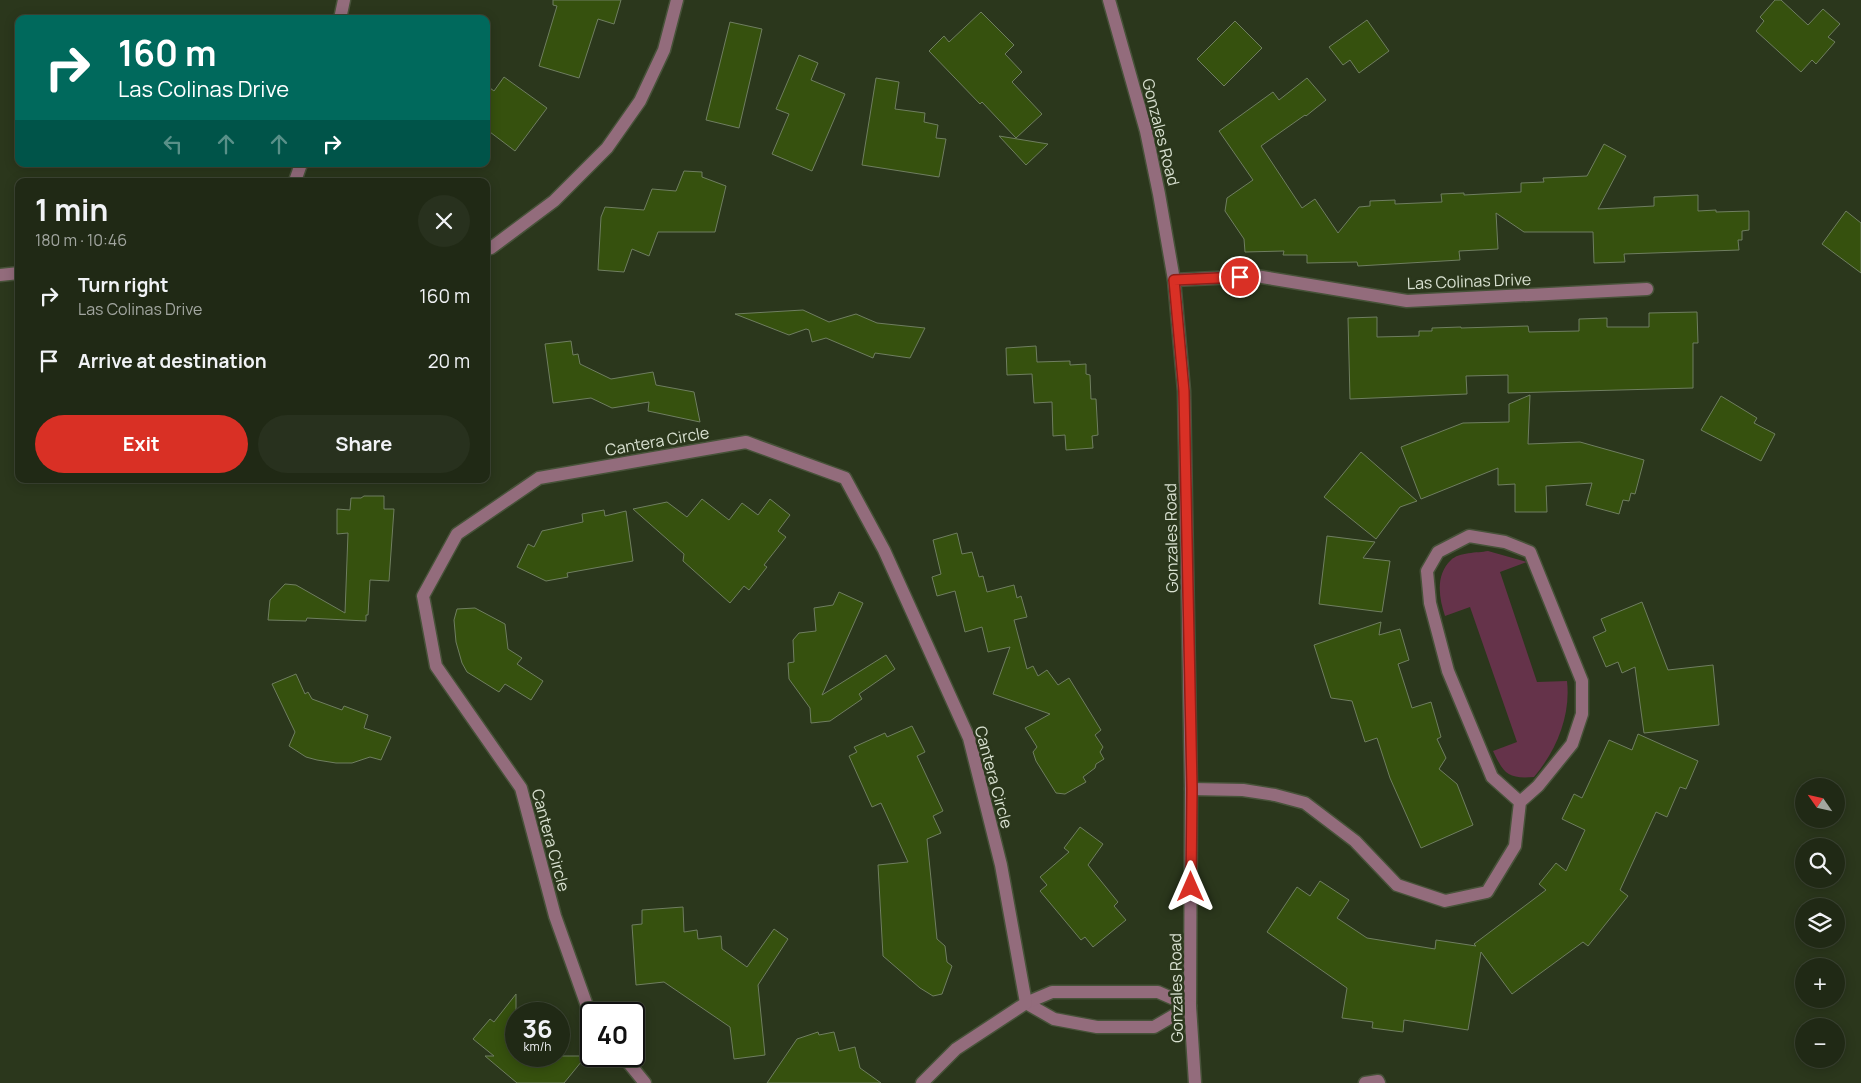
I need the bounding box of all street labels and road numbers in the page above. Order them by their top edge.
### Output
street label: Gonzales Road [1137,76,1185,188]
street label: Las Colinas Drive [1406,268,1532,294]
street label: Cantera Circle [603,421,711,461]
street label: Gonzales Road [1159,483,1183,593]
street label: Cantera Circle [970,723,1018,831]
street label: Cantera Circle [527,786,575,894]
street label: Gonzales Road [1164,933,1188,1043]

